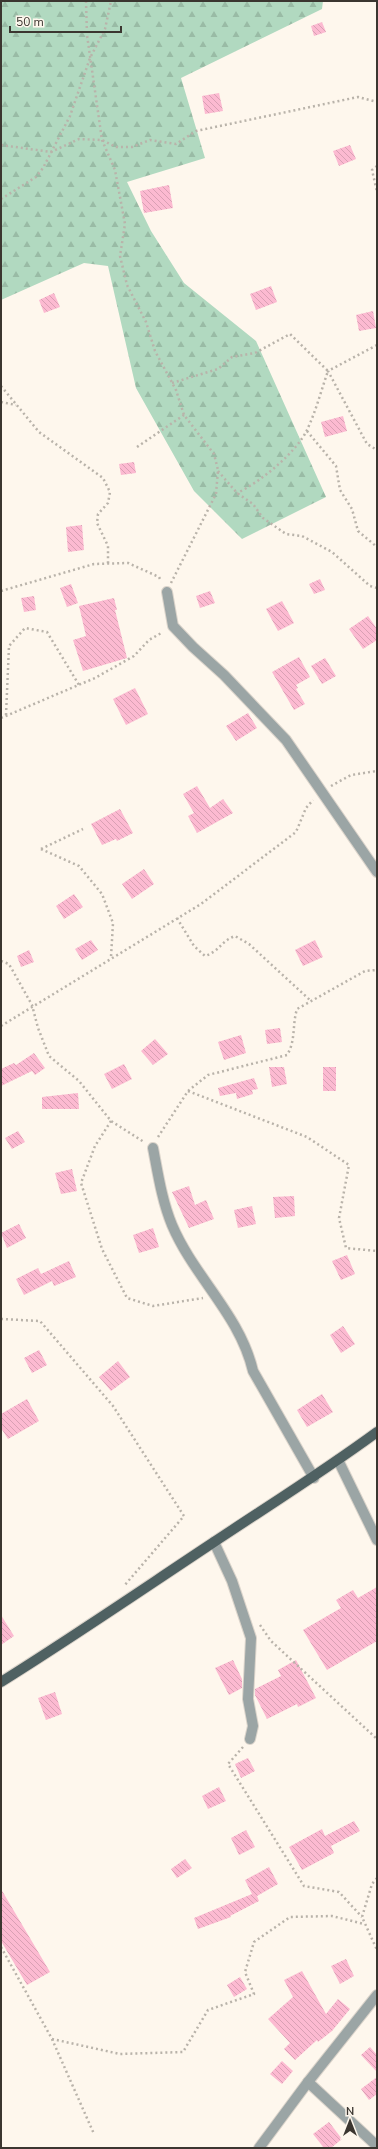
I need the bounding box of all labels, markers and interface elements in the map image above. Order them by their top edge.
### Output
scale bar [10,8,121,34]
text: 50 m [16,14,44,30]
north arrow [330,2101,370,2141]
text: N [346,2104,354,2119]

